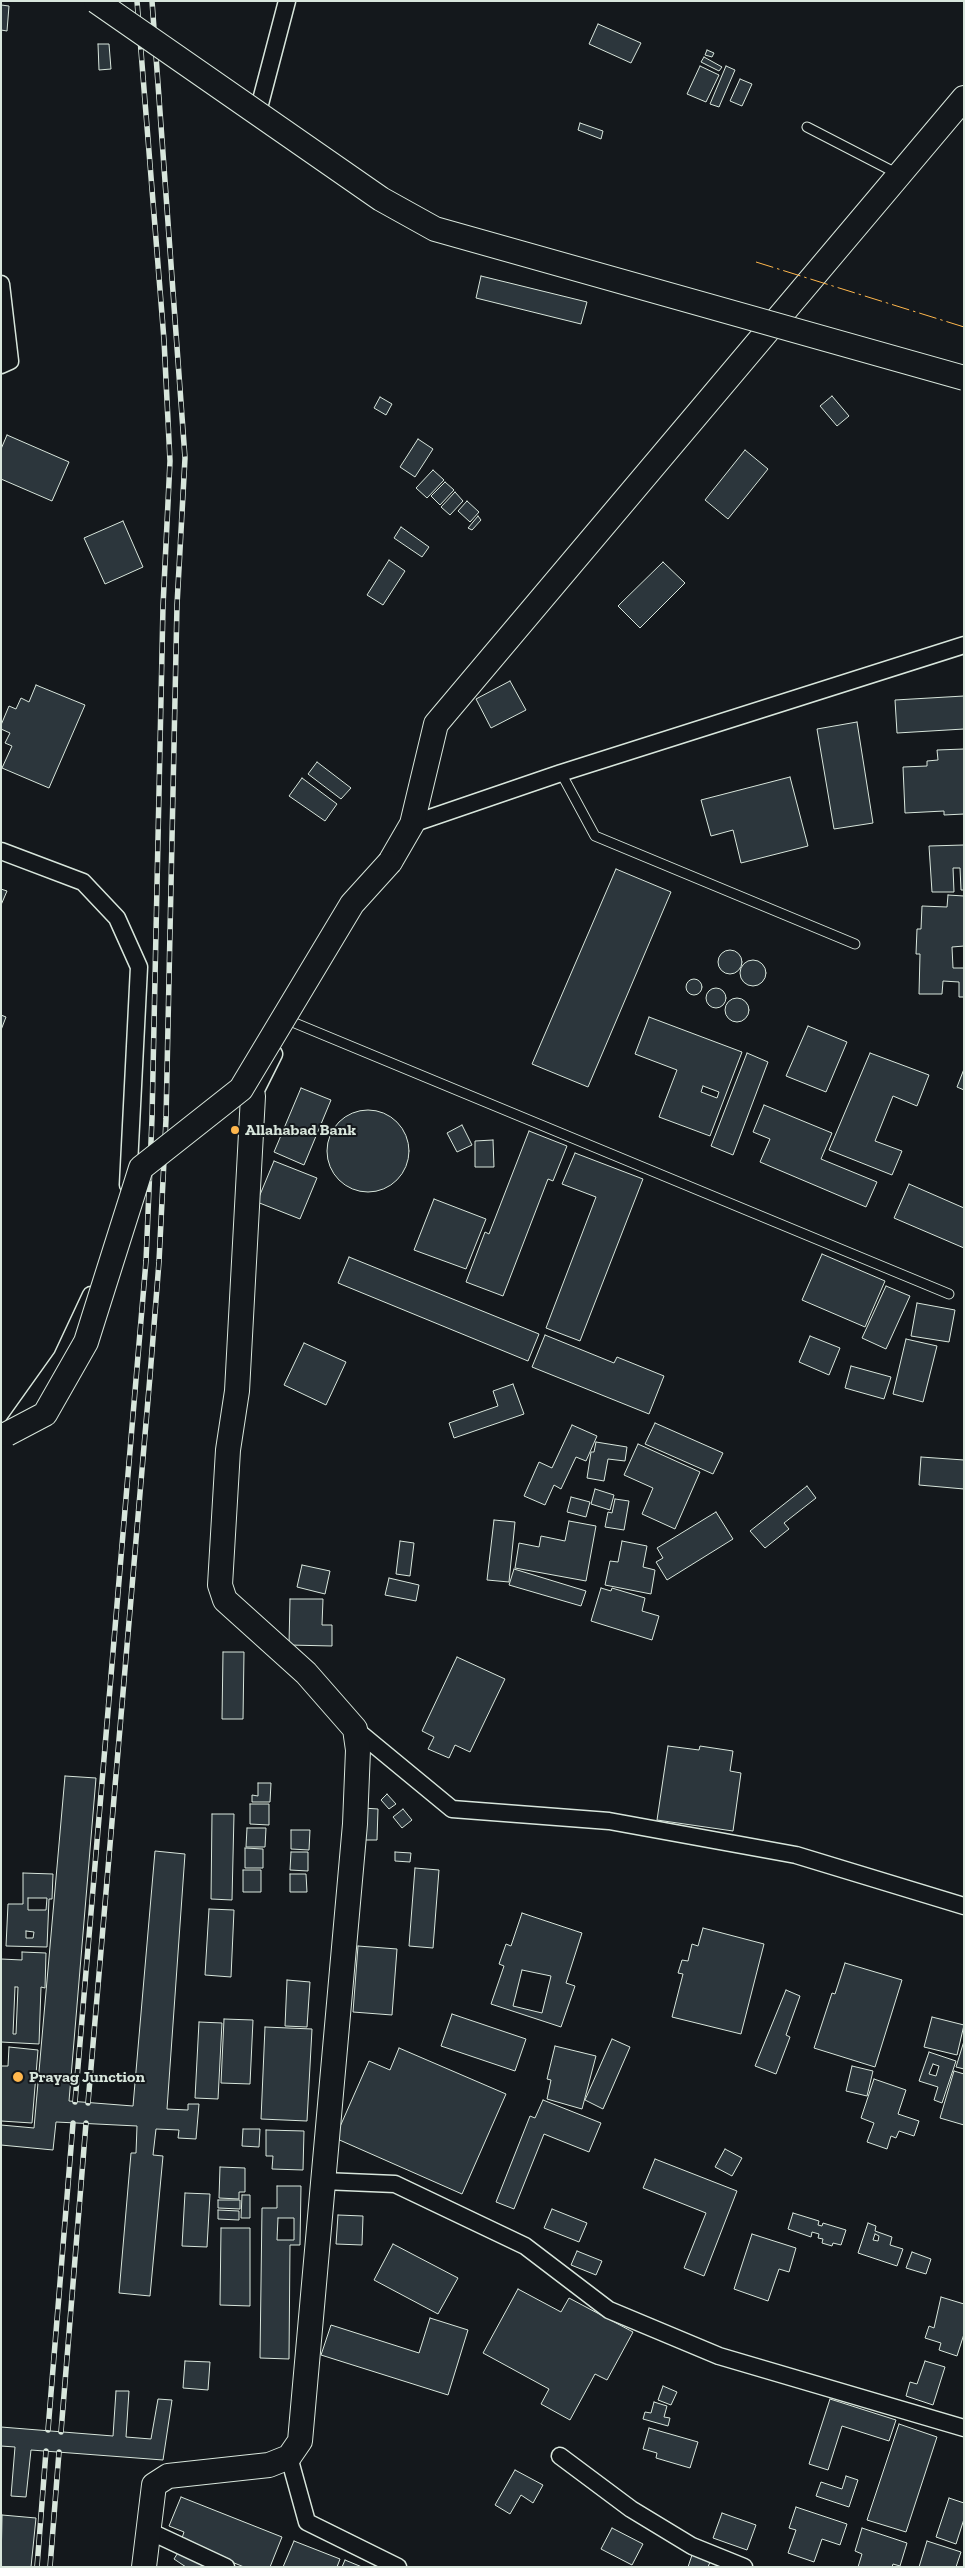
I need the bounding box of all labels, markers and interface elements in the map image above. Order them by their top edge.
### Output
place label: Allahabad Bank [245,1120,356,1140]
marker: Allahabad Bank [229,1124,241,1136]
place label: Prayag Junction [29,2067,145,2087]
marker: Prayag Junction [11,2070,25,2084]

